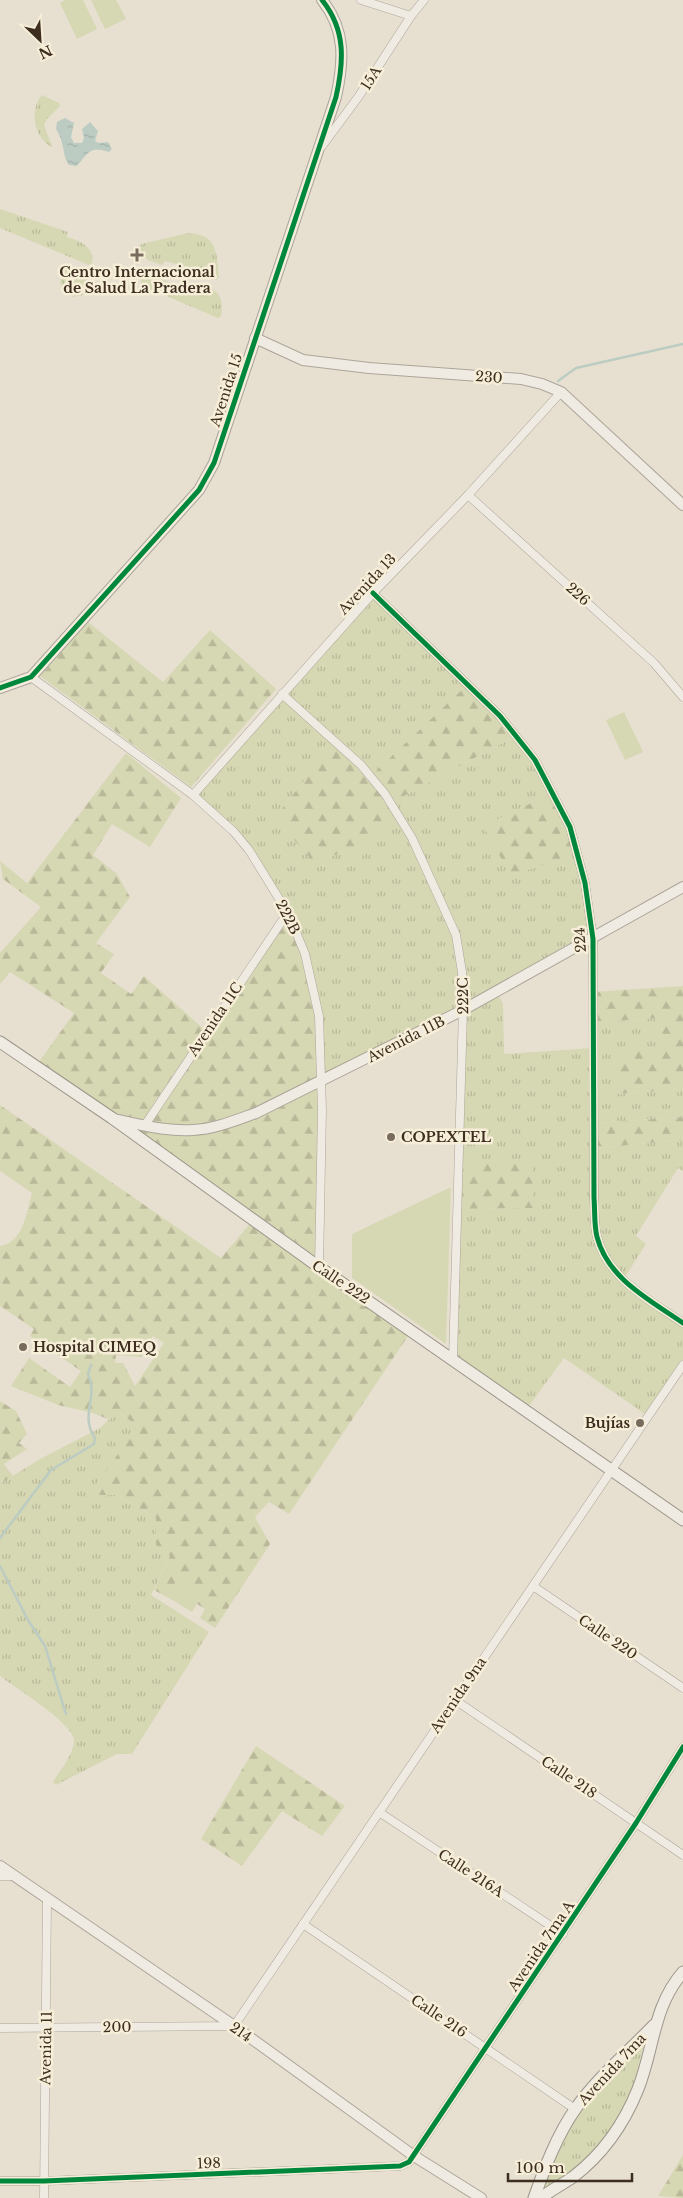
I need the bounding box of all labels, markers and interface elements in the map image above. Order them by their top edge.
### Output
north arrow [15,15,65,65]
text: N [36,41,55,63]
street label: 15A [357,62,385,93]
marker: Centro Internacional de Salud La Pradera [130,248,144,262]
place label: Centro Internacional de Salud La Pradera [59,263,215,297]
street label: Avenida 15 [205,351,246,430]
street label: 230 [475,367,503,387]
street label: Avenida 13 [334,550,400,619]
street label: 226 [562,579,594,609]
street label: 222B [272,897,304,938]
street label: 224 [570,927,590,953]
street label: 222C [454,977,472,1015]
street label: Avenida 11C [183,979,246,1060]
street label: Avenida 11B [363,1012,448,1067]
place label: COPEXTEL [401,1128,491,1146]
marker: COPEXTEL [385,1131,397,1143]
street label: Calle 222 [309,1256,373,1308]
place label: Hospital CIMEQ [33,1338,157,1356]
marker: Hospital CIMEQ [17,1341,29,1353]
place label: Bujías [585,1414,630,1432]
marker: Bujías [634,1417,646,1429]
street label: Calle 220 [575,1611,641,1663]
street label: Avenida 9na [425,1653,490,1737]
street label: Calle 218 [538,1752,600,1802]
street label: Calle 216A [435,1845,507,1901]
street label: Avenida 7ma A [503,1897,578,1996]
street label: Calle 216 [407,1991,471,2041]
street label: Avenida 11 [36,2011,56,2086]
street label: 200 [103,2018,131,2036]
street label: 214 [226,2018,256,2046]
street label: Avenida 7ma [574,2029,650,2109]
scale bar [508,2150,632,2182]
street label: 198 [197,2154,221,2172]
text: 100 m [516,2158,565,2177]

